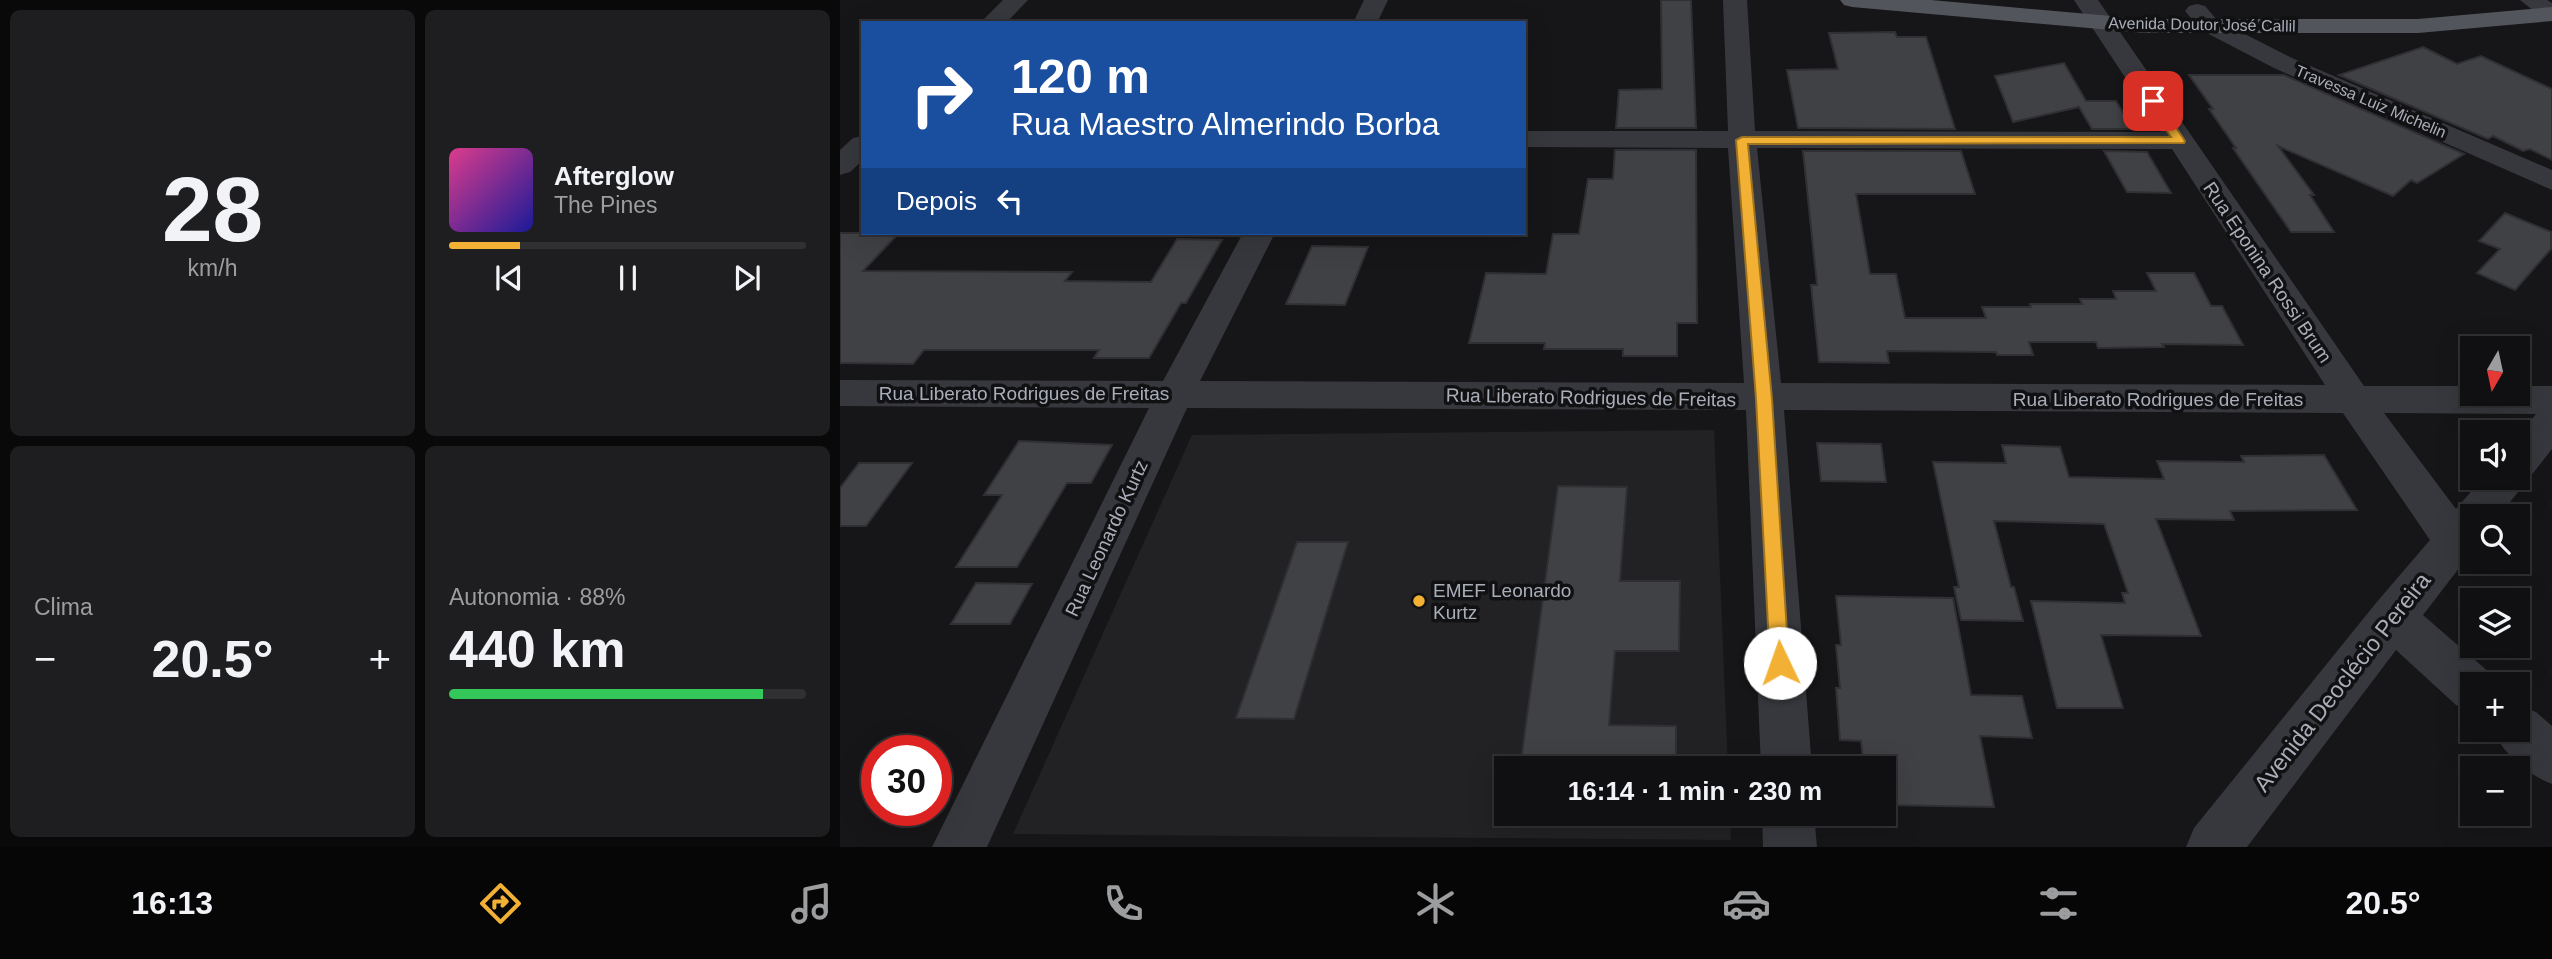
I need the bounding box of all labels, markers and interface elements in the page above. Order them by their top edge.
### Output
street label: Avenida Doutor José Callil [2108,14,2296,35]
icon: right [896,49,987,140]
text: 120 m [1011,49,1150,103]
street label: Travessa Luiz Michelin [2293,62,2449,141]
pin [2123,71,2183,131]
icon: arrive [2134,82,2172,120]
text: Rua Maestro Almerindo Borba [1011,106,1440,142]
text: 28 [162,159,263,260]
text: Afterglow [554,161,674,191]
street label: Rua Eponina Rossi Brum [2199,178,2336,367]
icon: left [991,182,1029,220]
text: Depois [896,186,977,216]
text: The Pines [554,192,658,218]
text: km/h [188,255,237,281]
icon: previous [490,259,528,297]
icon: pause [609,259,647,297]
icon: next [728,259,766,297]
north arrow [2460,336,2530,406]
map controls [2460,336,2530,826]
street label: Rua Liberato Rodrigues de Freitas [879,383,1169,404]
street label: Rua Liberato Rodrigues de Freitas [1446,384,1736,411]
street label: Rua Liberato Rodrigues de Freitas [2013,389,2303,410]
button: sound [2460,420,2530,490]
street label: Rua Leonardo Kurtz [1061,457,1152,620]
button: search [2460,504,2530,574]
street label: Avenida Deoclécio Pereira [2248,567,2436,797]
place label: EMEF Leonardo Kurtz [1433,580,1571,623]
text: Autonomia · 88% [449,584,625,610]
button: layers [2460,588,2530,658]
marker: EMEF Leonardo Kurtz [1411,593,1427,609]
text: Clima [34,594,93,620]
text: 440 km [449,620,625,678]
position arrow [1743,626,1817,700]
text: 20.5° [151,630,274,688]
text: − [34,638,56,680]
text: + [369,638,391,680]
button: + [2460,672,2530,742]
speed limit sign: 30 [861,735,952,826]
button: − [2460,756,2530,826]
text: 16:14 · 1 min · 230 m [1568,776,1822,806]
icon: directions [476,879,525,928]
icon: music [787,879,836,928]
icon: phone [1099,879,1148,928]
icon: climate [1411,879,1460,928]
icon: car [1722,879,1771,928]
icon: filters [2034,879,2083,928]
text: 16:13 [131,885,213,921]
text: 20.5° [2346,885,2421,921]

